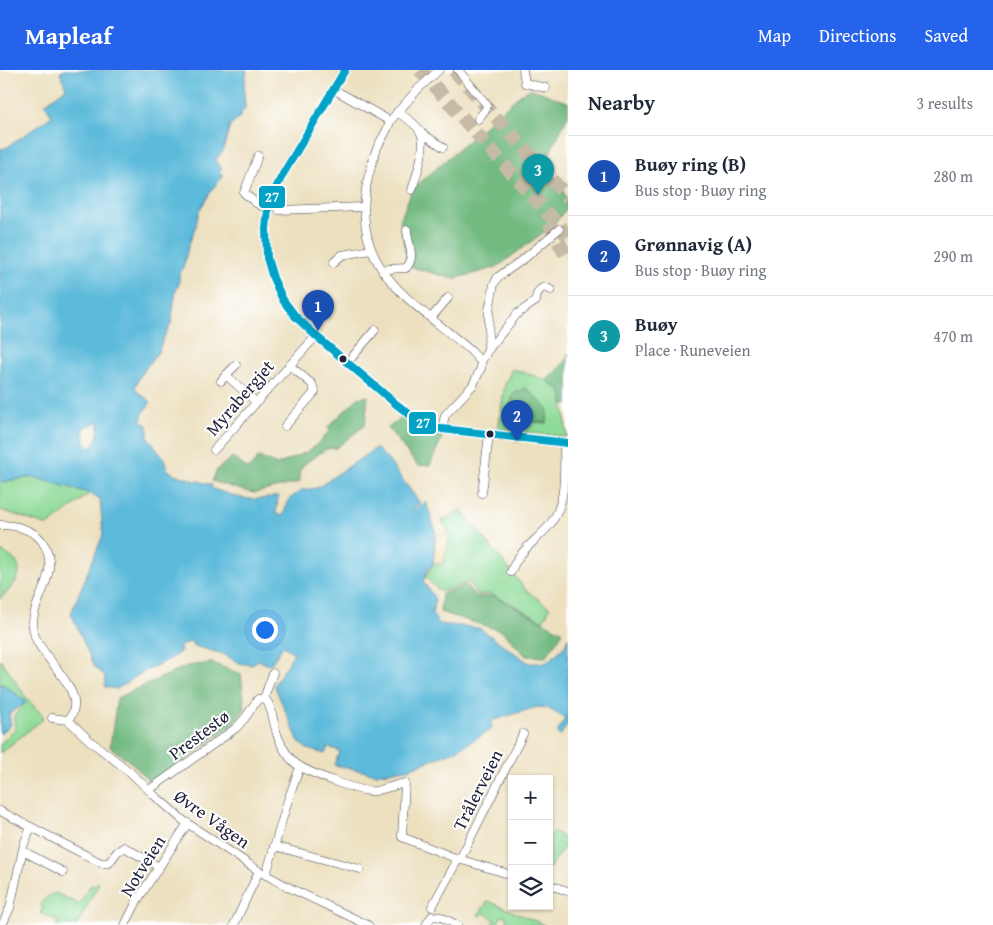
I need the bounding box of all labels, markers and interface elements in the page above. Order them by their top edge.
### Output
text: Mapleaf [25,18,112,53]
text: Map [758,22,791,49]
text: Directions [819,22,896,49]
text: Saved [924,22,968,49]
text: Nearby [588,87,655,118]
text: 3 results [916,91,973,115]
text: Buøy ring (B) [635,150,746,178]
pin: 3 [522,154,554,195]
text: 1 [600,164,608,188]
text: 280 m [933,164,973,188]
text: Bus stop · Buøy ring [635,178,767,202]
line badge: 27 [258,185,286,209]
text: 27 [265,187,279,207]
text: Grønnavig (A) [635,230,752,258]
text: 2 [600,244,608,268]
text: 290 m [933,244,973,268]
text: Bus stop · Buøy ring [635,258,767,282]
pin: 1 [302,290,334,331]
text: Buøy [635,310,678,338]
text: 3 [600,324,608,348]
text: 470 m [933,324,973,348]
text: Place · Runeveien [635,338,750,362]
street label: Myrabergjet [199,353,281,442]
unlabelled marker [338,354,348,364]
pin: 2 [501,400,533,441]
line badge: 27 [408,411,437,435]
text: 27 [416,413,430,433]
unlabelled marker [485,429,495,439]
your location [252,617,278,643]
street label: Prestestø [163,703,235,766]
street label: Trålerveien [446,745,509,835]
map controls [508,775,553,910]
button: + [508,775,553,820]
street label: Øvre Vågen [169,783,256,855]
button: − [508,820,553,865]
street label: Notveien [113,830,172,902]
button: layers [508,865,553,910]

